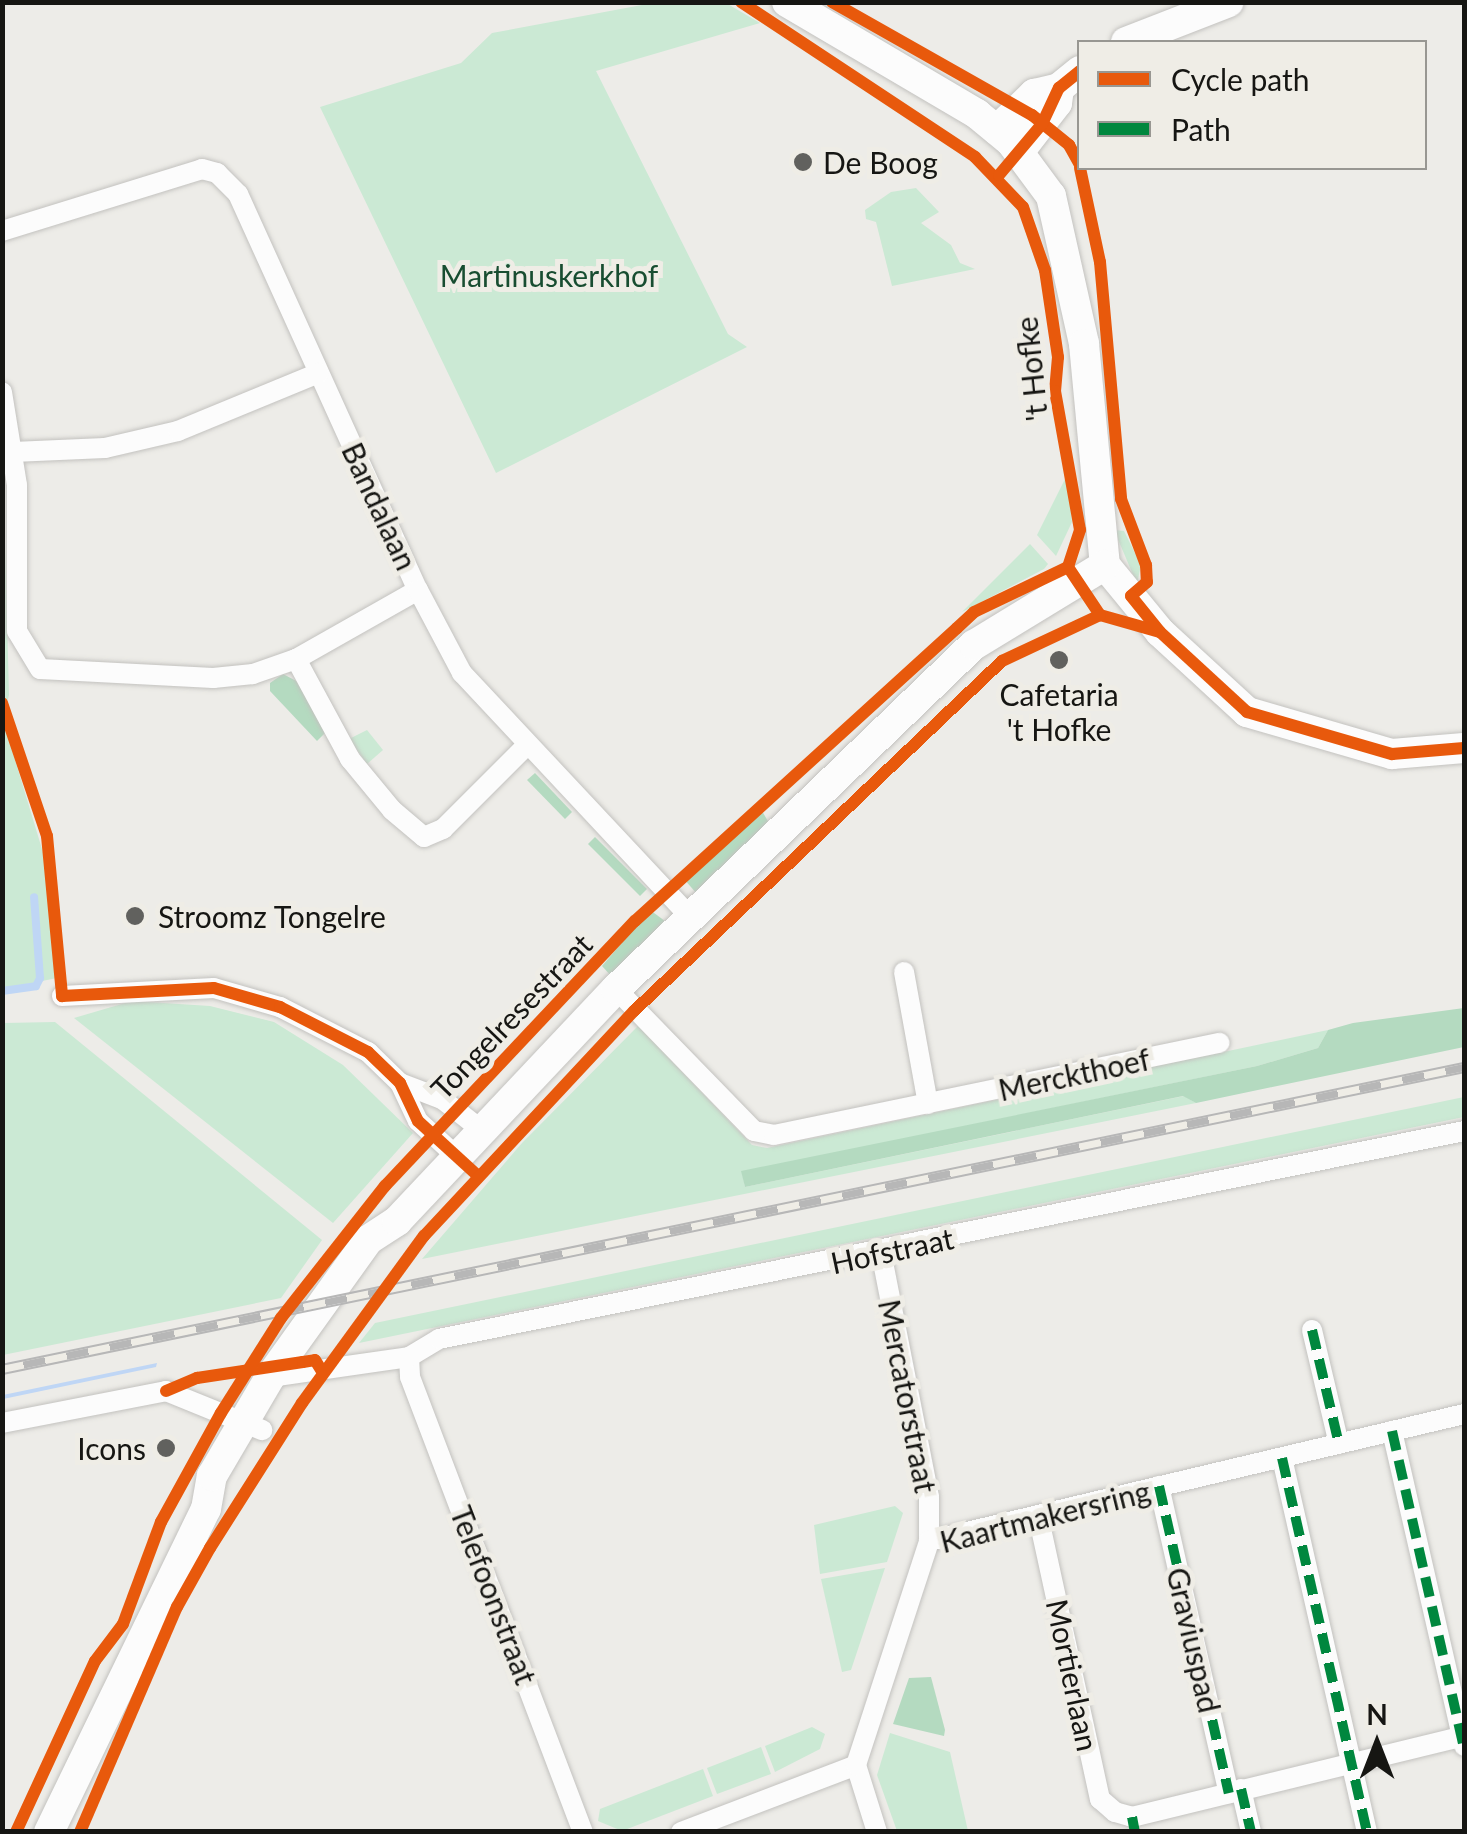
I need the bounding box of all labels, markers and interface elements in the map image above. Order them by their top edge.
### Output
legend [1077,40,1427,170]
text: Cycle path [1171,61,1310,97]
text: Path [1171,111,1231,147]
place label: De Boog [823,144,938,180]
marker: De Boog [792,151,814,173]
park label: Martinuskerkhof [440,257,658,293]
street label: 't Hofke [1008,315,1054,423]
street label: Bandalaan [335,437,425,575]
marker: Cafetaria 't Hofke [1048,649,1070,671]
place label: Cafetaria 't Hofke [999,676,1119,746]
place label: Stroomz Tongelre [158,898,387,934]
marker: Stroomz Tongelre [122,903,148,929]
street label: Tongelresestraat [423,926,599,1106]
street label: Merckthoef [995,1040,1153,1108]
street label: Hofstraat [827,1219,957,1281]
street label: Mercatorstraat [872,1296,944,1496]
place label: Icons [77,1430,146,1466]
marker: Icons [155,1437,177,1459]
street label: Kaartmakersring [936,1472,1154,1560]
street label: Telefoonstraat [443,1501,545,1689]
street label: Graviuspad [1160,1564,1228,1716]
street label: Mortierlaan [1039,1596,1107,1754]
north arrow [1327,1694,1427,1794]
text: N [1366,1697,1388,1731]

